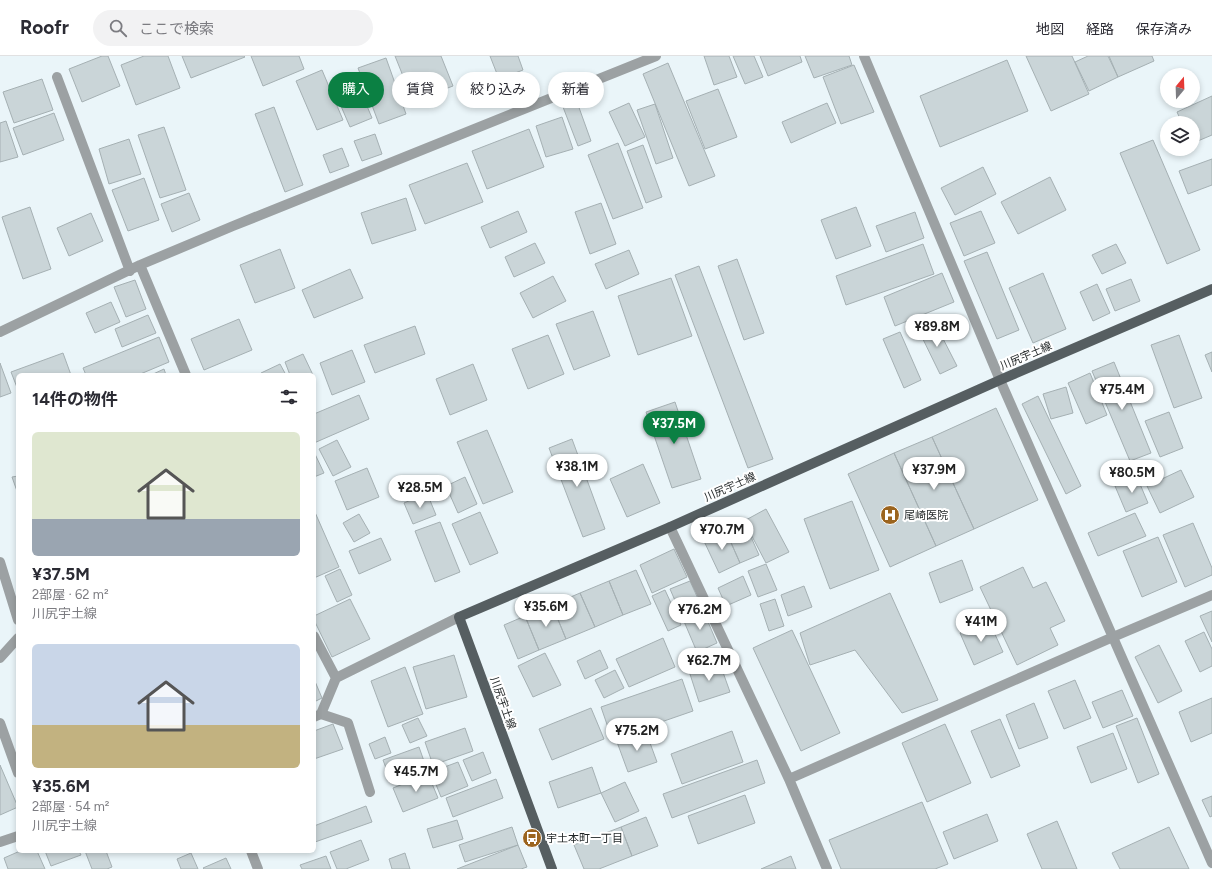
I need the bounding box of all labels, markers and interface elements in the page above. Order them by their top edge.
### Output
search box [93,10,373,46]
text: Roofr [20,16,69,39]
icon: search [107,17,129,39]
text: ここで検索 [139,20,214,38]
text: 地図 [1036,21,1064,38]
text: 経路 [1086,21,1114,38]
text: 保存済み [1136,21,1192,38]
north arrow [1160,68,1200,108]
map controls [1160,68,1200,156]
chip: 購入 [328,72,384,108]
chip: 賃貸 [392,72,448,108]
chip: 絞り込み [456,72,540,108]
chip: 新着 [548,72,604,108]
button: layers [1160,116,1200,156]
pin: ¥89.8M [904,314,970,348]
text: ¥89.8M [914,319,960,334]
street label: 川尻宇土線 [998,339,1054,373]
pin: ¥75.4M [1089,377,1155,411]
text: ¥75.4M [1099,382,1145,397]
icon: filters [278,386,300,408]
text: 14件の物件 [32,389,118,409]
pin: ¥37.5M [641,411,707,445]
text: ¥37.5M [652,416,696,431]
pin: ¥38.1M [544,454,610,488]
pin: ¥37.9M [901,457,967,491]
icon: home [130,458,202,530]
text: ¥38.1M [556,459,598,474]
pin: ¥80.5M [1099,460,1165,494]
text: ¥37.9M [912,462,956,477]
text: ¥80.5M [1109,465,1155,480]
street label: 川尻宇土線 [702,470,758,504]
pin: ¥28.5M [387,475,453,509]
text: ¥28.5M [397,480,443,495]
hospital icon: 尾崎医院 [879,504,901,526]
place label: 尾崎医院 [904,509,948,522]
pin: ¥70.7M [689,517,755,551]
text: ¥70.7M [700,522,745,537]
text: ¥37.5M [32,564,90,584]
text: 2部屋 · 62 m² [32,587,109,602]
pin: ¥35.6M [513,594,579,628]
pin: ¥76.2M [667,597,733,631]
text: ¥35.6M [524,599,568,614]
text: ¥76.2M [678,602,722,617]
text: 川尻宇土線 [32,606,97,621]
pin: ¥41M [957,609,1005,643]
text: ¥41M [965,614,997,629]
pin: ¥62.7M [676,648,742,682]
text: ¥62.7M [687,653,731,668]
icon: home [130,670,202,742]
street label: 川尻宇土線 [487,675,519,731]
pin: ¥75.2M [604,718,670,752]
text: ¥75.2M [615,723,659,738]
pin: ¥45.7M [383,759,449,793]
text: ¥45.7M [393,764,439,779]
text: ¥35.6M [32,776,90,796]
text: 2部屋 · 54 m² [32,799,110,814]
text: 川尻宇土線 [32,818,97,833]
bus stop icon: 宇土本町一丁目 [521,827,543,849]
place label: 宇土本町一丁目 [546,832,623,845]

